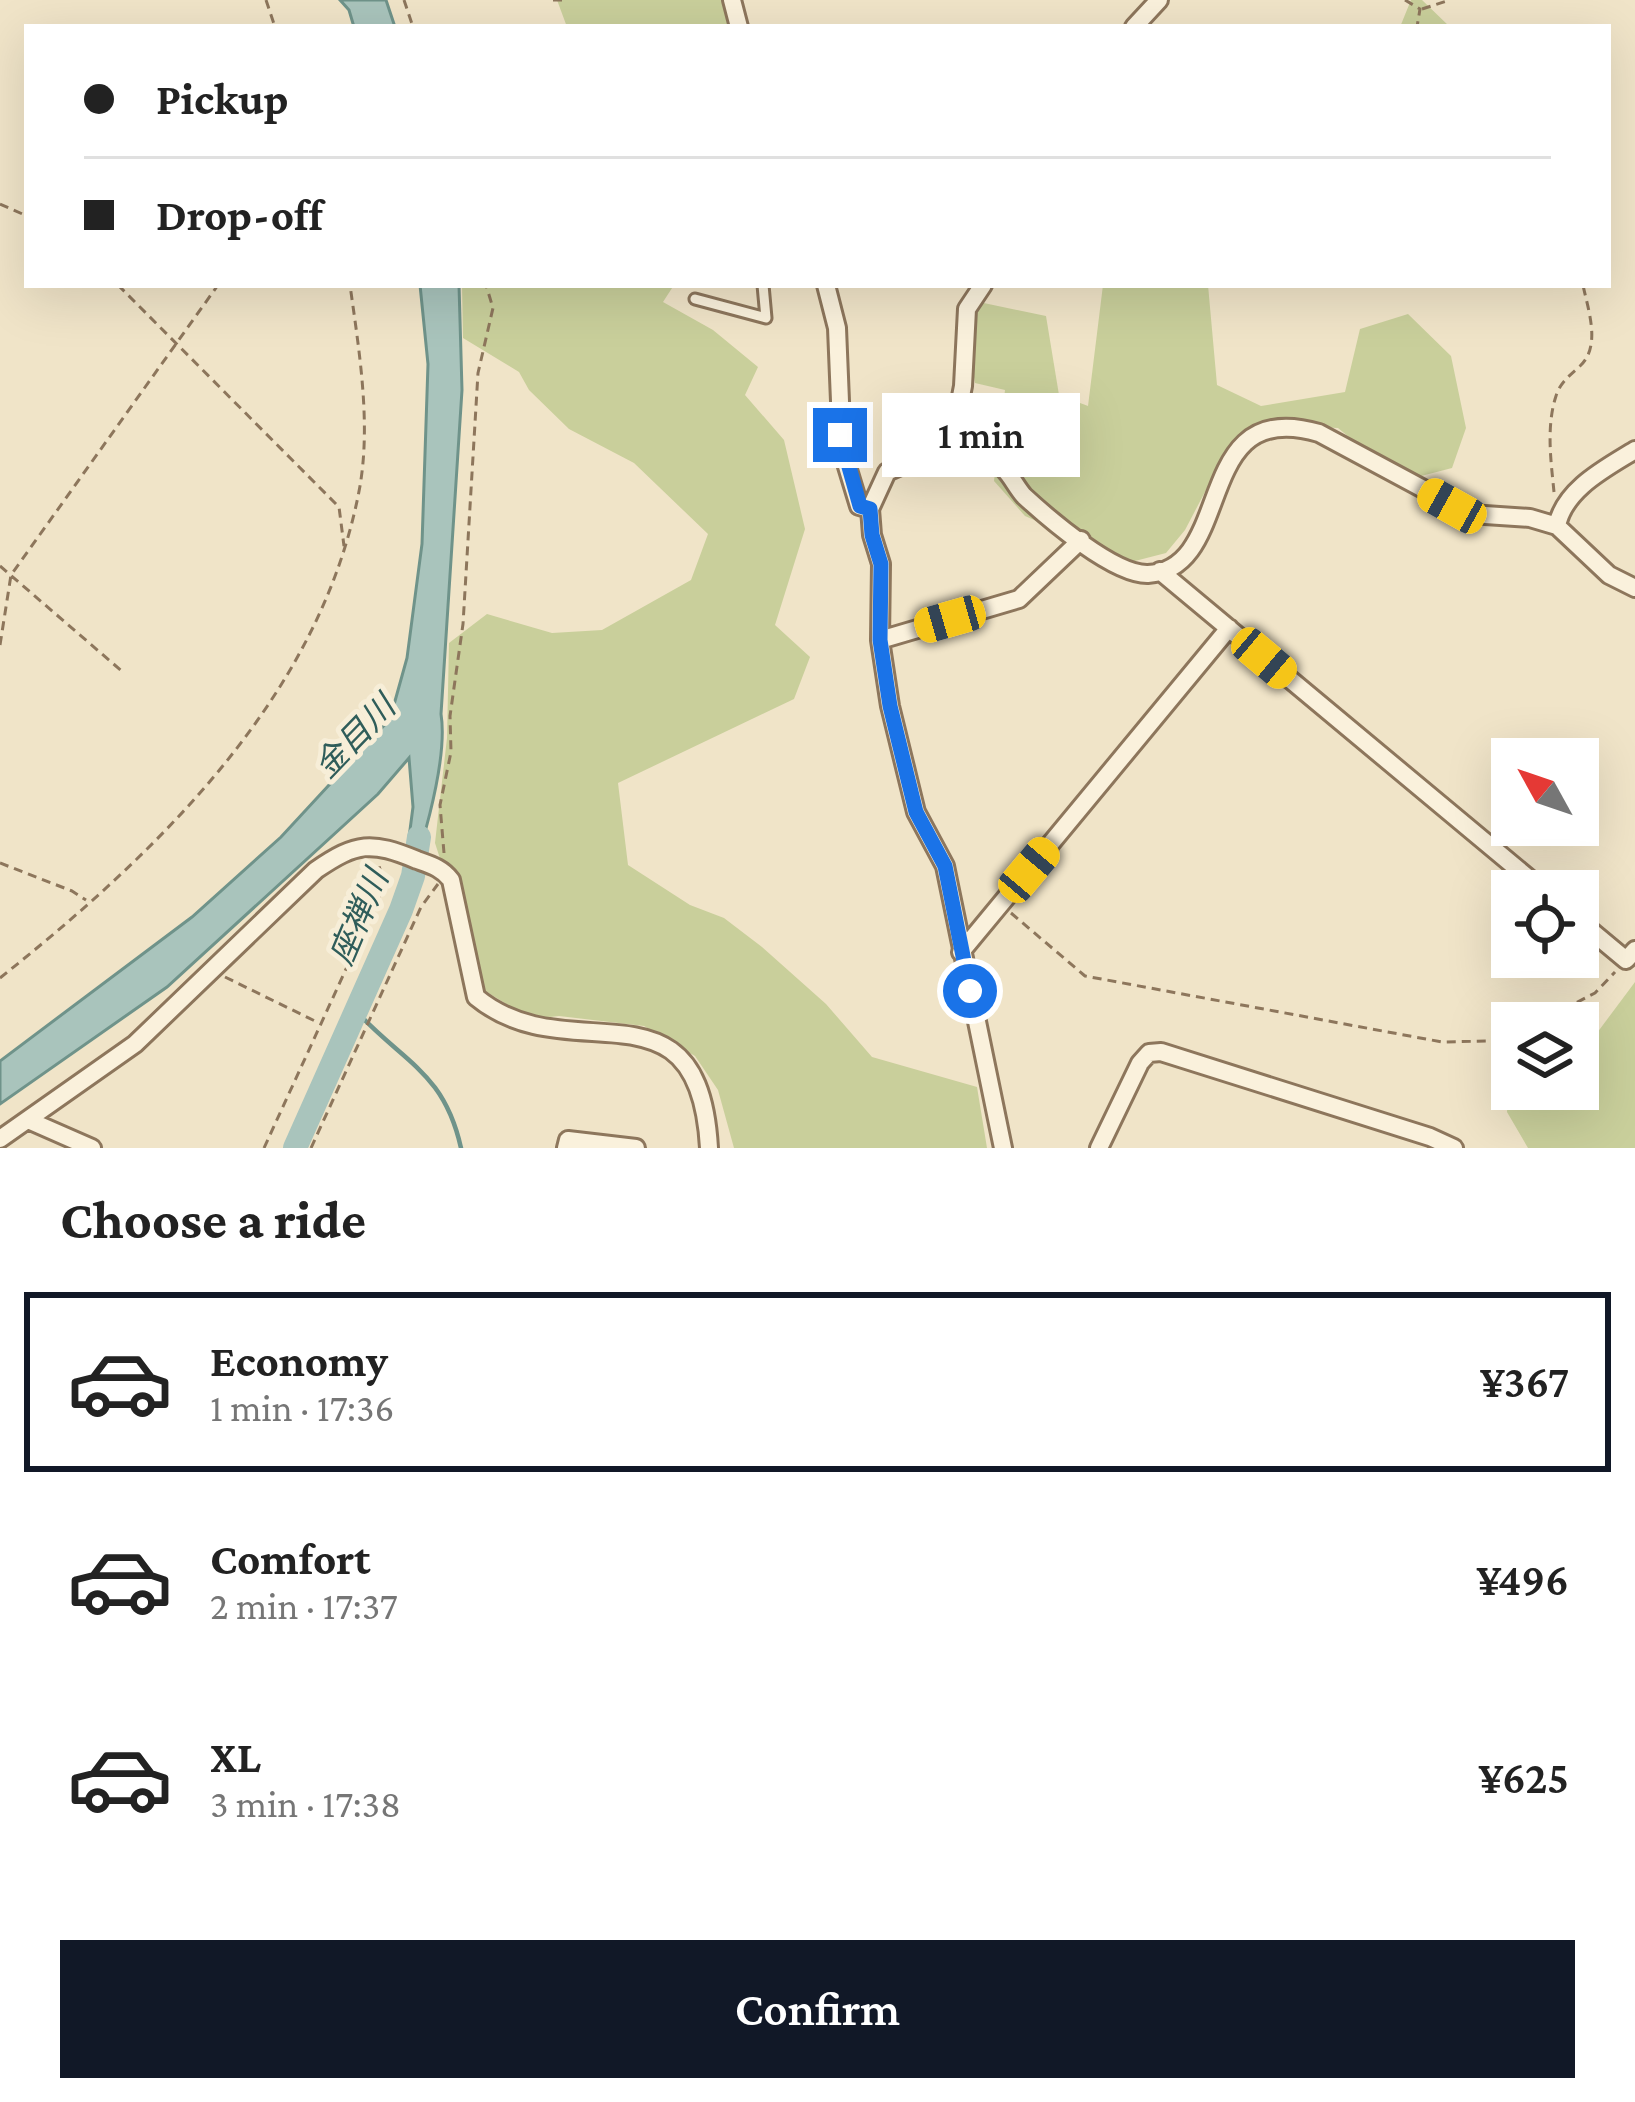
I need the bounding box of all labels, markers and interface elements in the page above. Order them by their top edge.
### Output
text: Pickup [156,74,289,124]
text: Drop-off [156,190,323,240]
callout: 1 min [882,393,1080,477]
route end [813,408,867,462]
text: 1 min [938,413,1024,456]
car [1412,473,1492,539]
car [910,592,990,646]
car [1225,621,1303,695]
water label: 金目川 [307,686,404,785]
north arrow [1491,738,1599,846]
map controls [1491,738,1599,1110]
car [992,831,1066,909]
water label: 座禅川 [322,862,396,970]
button: locate [1491,870,1599,978]
route start [943,964,997,1018]
button: layers [1491,1002,1599,1110]
text: Choose a ride [60,1190,366,1250]
icon: car [66,1328,174,1436]
text: Economy [210,1336,388,1386]
text: ¥367 [1480,1357,1569,1407]
text: 1 min · 17:36 [210,1386,394,1429]
icon: car [66,1526,174,1634]
text: Comfort [210,1534,371,1584]
text: ¥496 [1476,1555,1569,1605]
text: 2 min · 17:37 [210,1584,398,1627]
icon: car [66,1724,174,1832]
text: XL [210,1732,261,1782]
text: ¥625 [1478,1753,1569,1803]
text: 3 min · 17:38 [210,1782,401,1825]
button: Confirm [60,1940,1575,2078]

